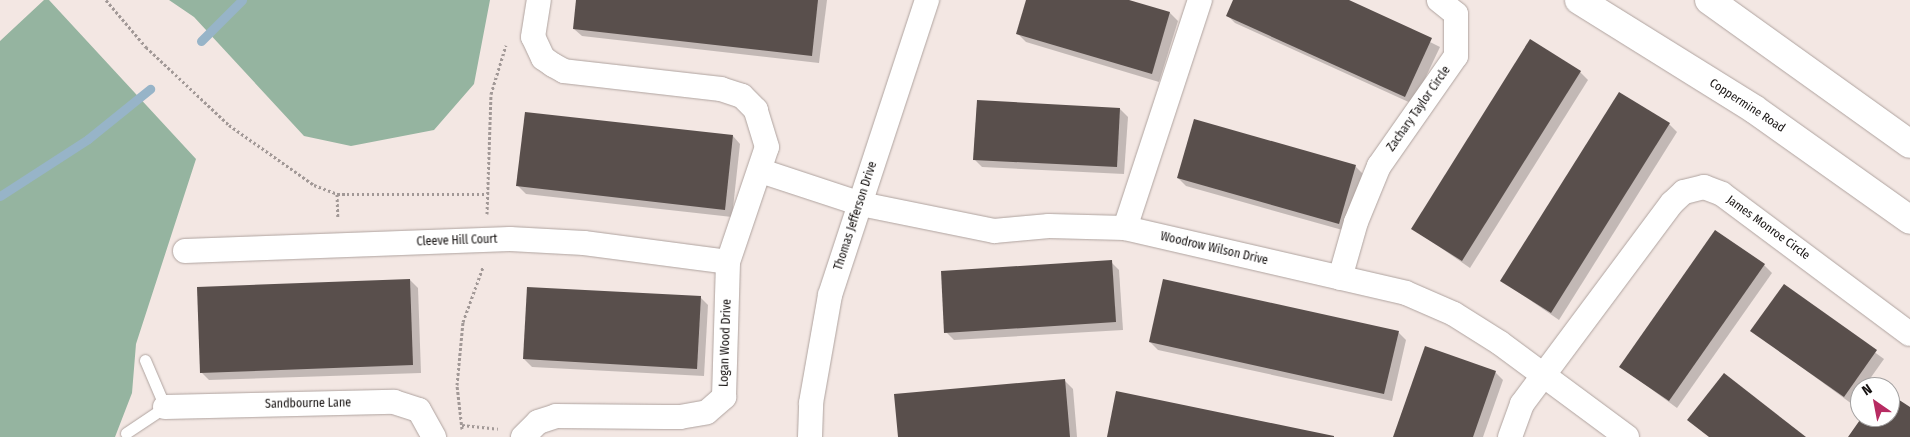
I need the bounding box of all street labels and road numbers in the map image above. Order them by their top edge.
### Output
street label: Zachary Taylor Circle [1384,64,1454,154]
street label: Coppermine Road [1706,76,1788,136]
street label: Thomas Jefferson Drive [832,160,880,272]
street label: James Monroe Circle [1724,193,1812,263]
street label: Woodrow Wilson Drive [1159,230,1269,268]
street label: Cleeve Hill Court [416,232,498,250]
street label: Logan Wood Drive [717,299,735,387]
street label: Sandbourne Lane [265,396,351,412]

